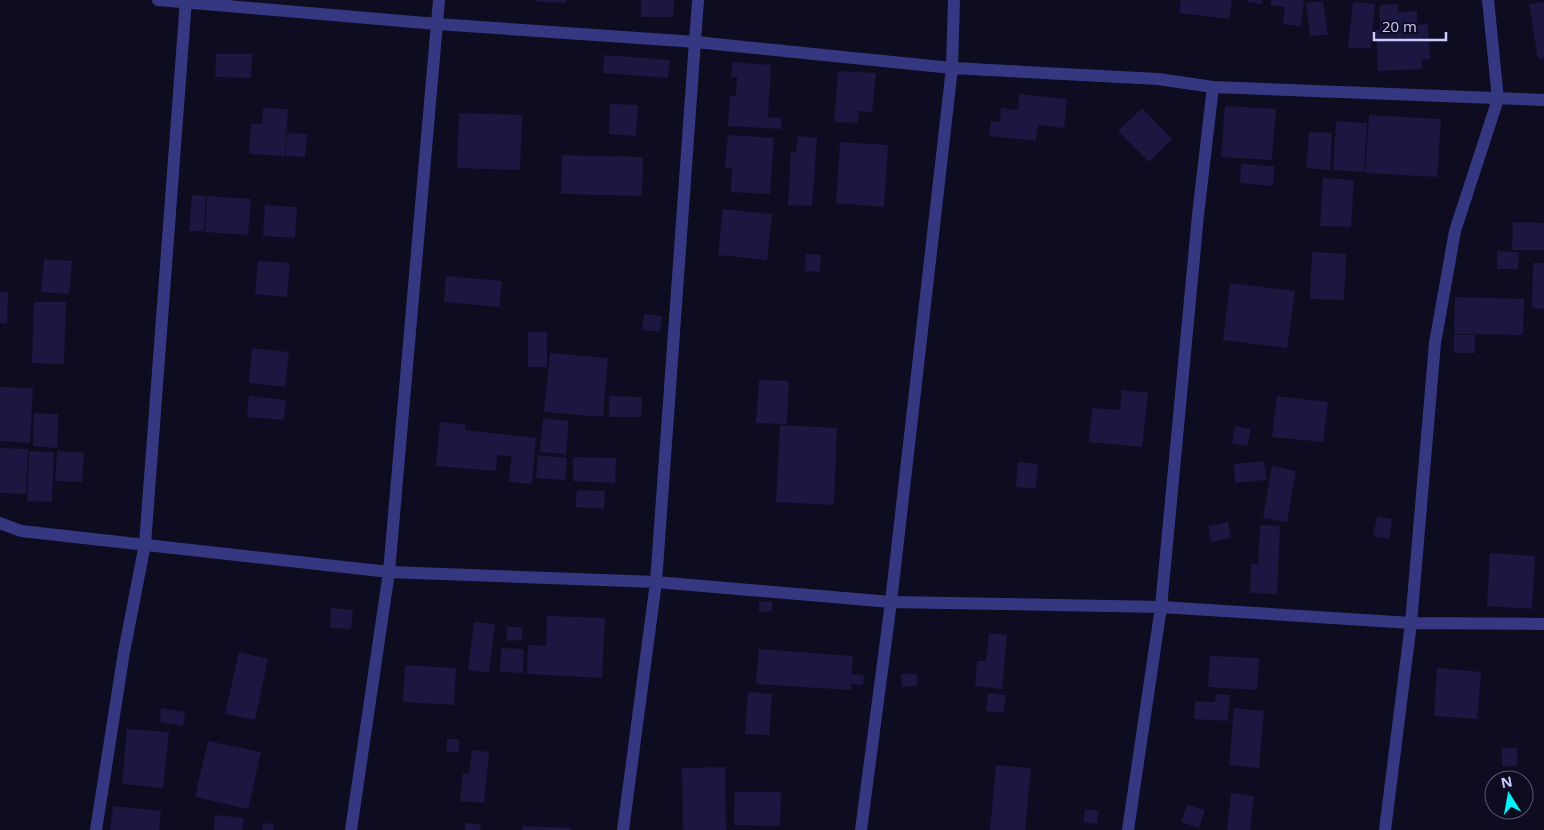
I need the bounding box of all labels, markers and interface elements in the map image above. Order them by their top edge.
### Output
scale bar [1374,10,1446,42]
text: 20 m [1382,16,1417,36]
north arrow [1484,770,1534,820]
text: N [1499,771,1514,792]

